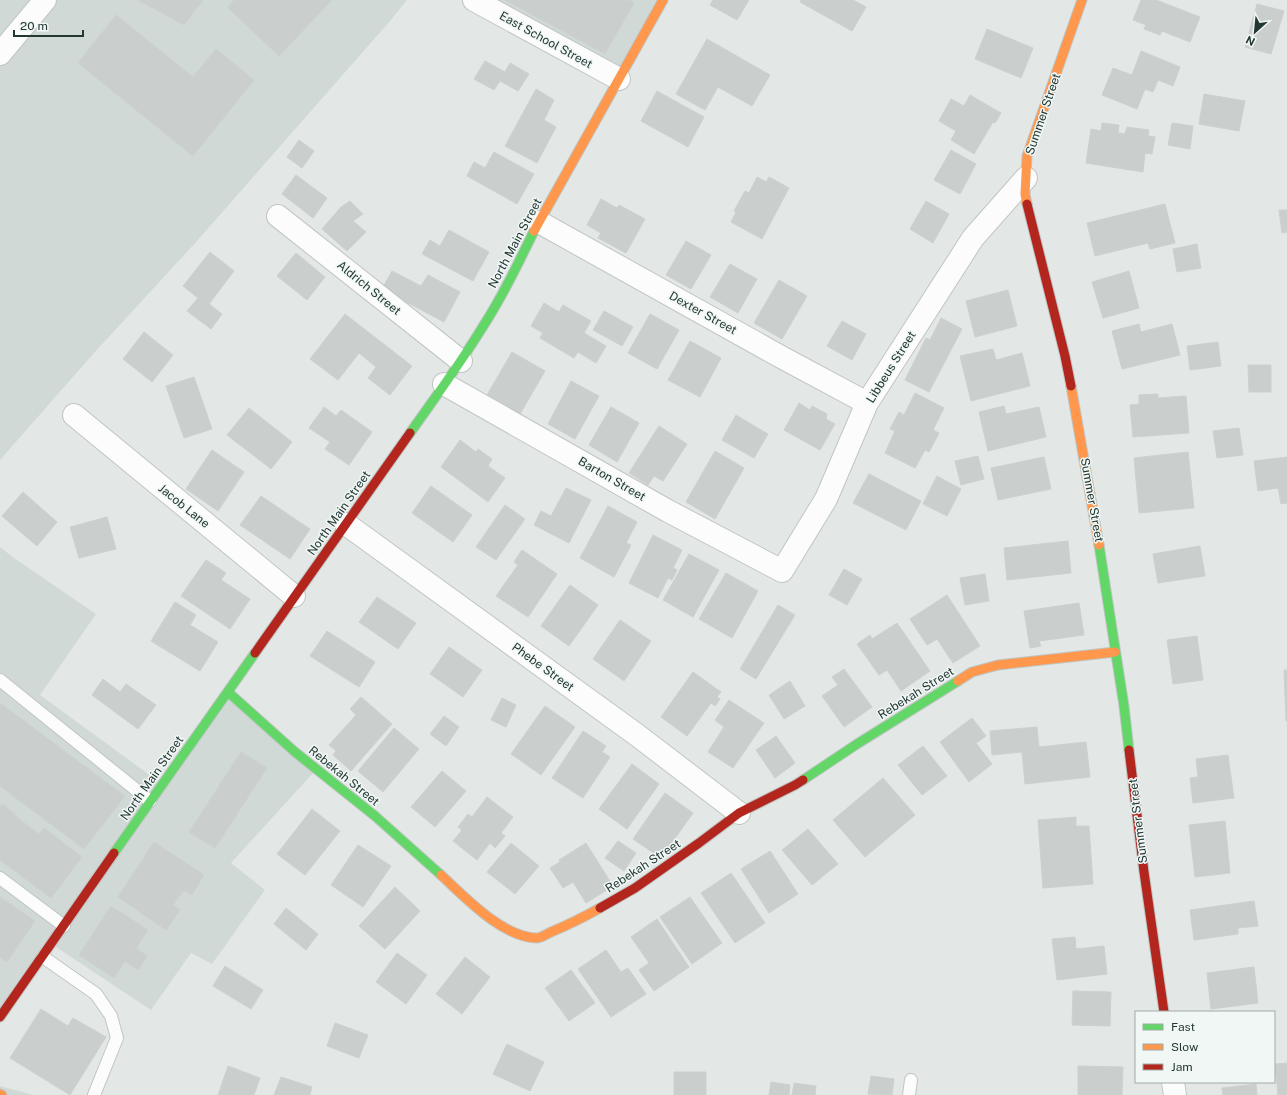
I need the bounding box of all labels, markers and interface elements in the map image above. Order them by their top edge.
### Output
street label: East School Street [497,9,595,72]
scale bar [14,12,83,38]
north arrow [1235,12,1275,52]
text: 20 m [20,19,48,33]
text: N [1244,34,1257,48]
street label: Summer Street [1022,71,1064,157]
street label: North Main Street [485,195,545,290]
street label: Aldrich Street [334,258,404,318]
street label: Dexter Street [667,289,740,337]
street label: Libbeus Street [863,328,919,405]
street label: Barton Street [576,454,648,504]
street label: Summer Street [1078,457,1106,544]
street label: North Main Street [305,468,374,558]
street label: Jacob Lane [156,481,213,531]
street label: Phebe Street [509,640,577,694]
street label: Rebekah Street [875,664,957,722]
street label: North Main Street [118,733,187,823]
street label: Rebekah Street [306,743,382,809]
street label: Summer Street [1126,777,1150,864]
street label: Rebekah Street [603,836,683,896]
legend [1135,1011,1275,1083]
text: Fast [1171,1020,1196,1034]
text: Slow [1171,1040,1199,1054]
text: Jam [1171,1060,1193,1074]

